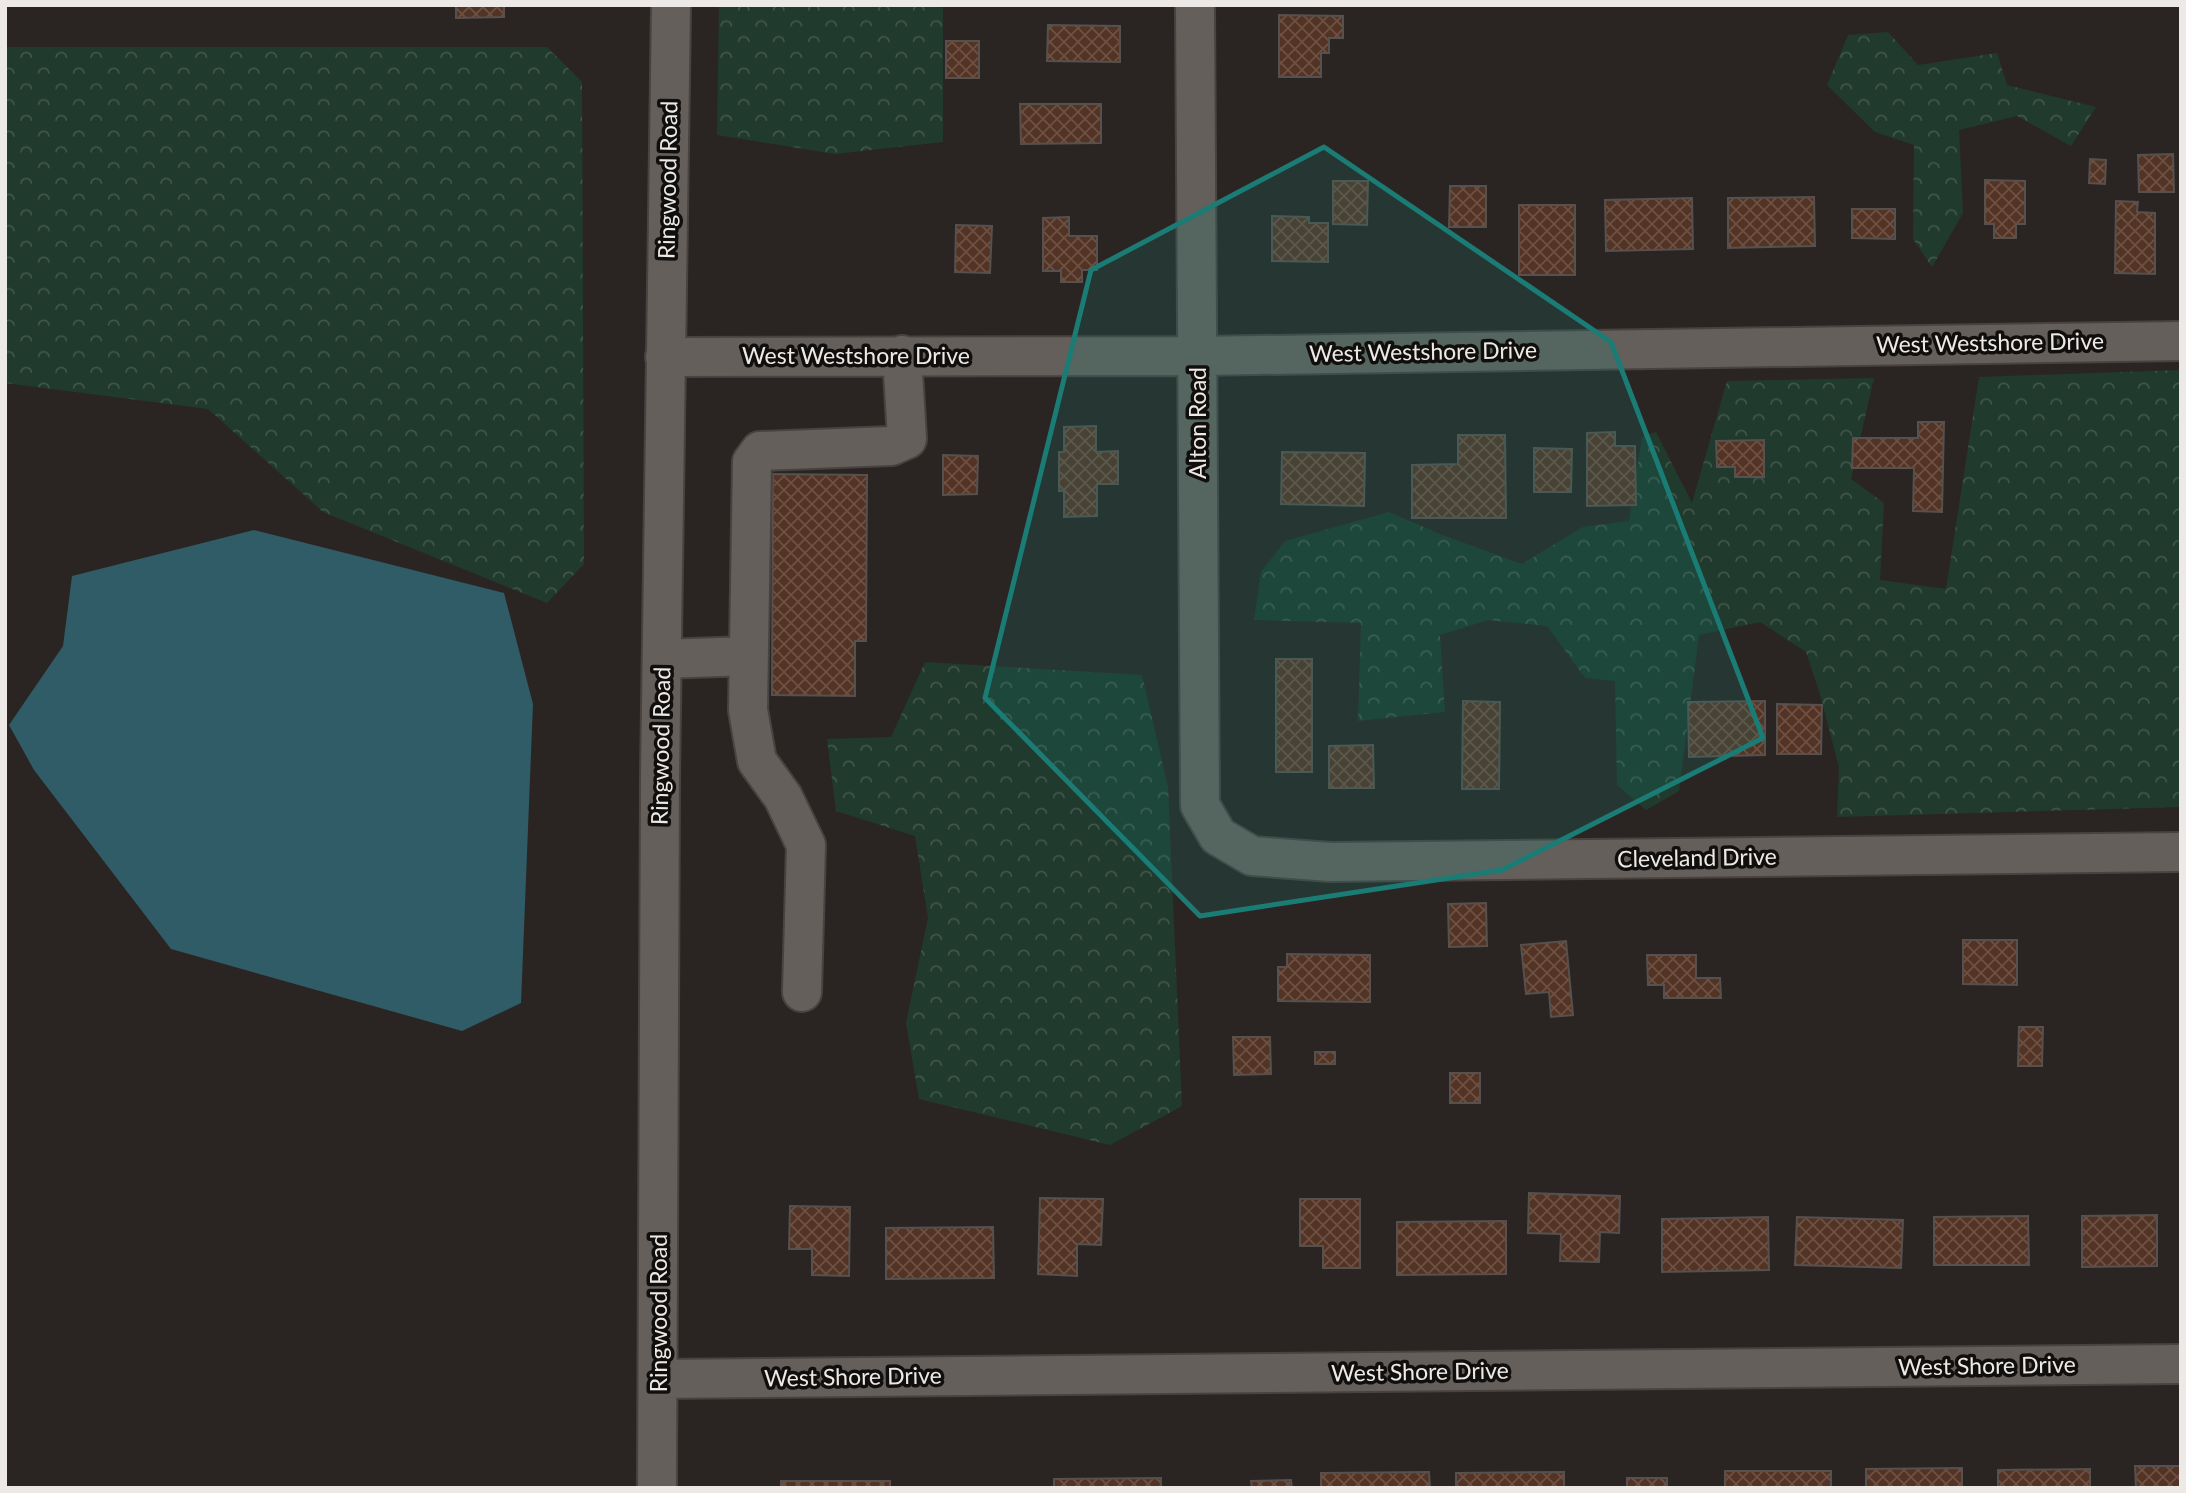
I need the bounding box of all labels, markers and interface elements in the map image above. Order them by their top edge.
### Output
street label: Ringwood Road [652,101,682,259]
street label: West Westshore Drive [1876,326,2104,358]
street label: West Westshore Drive [1309,335,1537,367]
street label: West Westshore Drive [742,341,970,369]
street label: Alton Road [1183,367,1211,479]
street label: Ringwood Road [645,667,675,825]
street label: Cleveland Drive [1617,842,1777,872]
street label: Ringwood Road [644,1234,672,1392]
street label: West Shore Drive [1898,1349,2076,1381]
street label: West Shore Drive [1331,1355,1509,1387]
street label: West Shore Drive [764,1360,942,1392]

